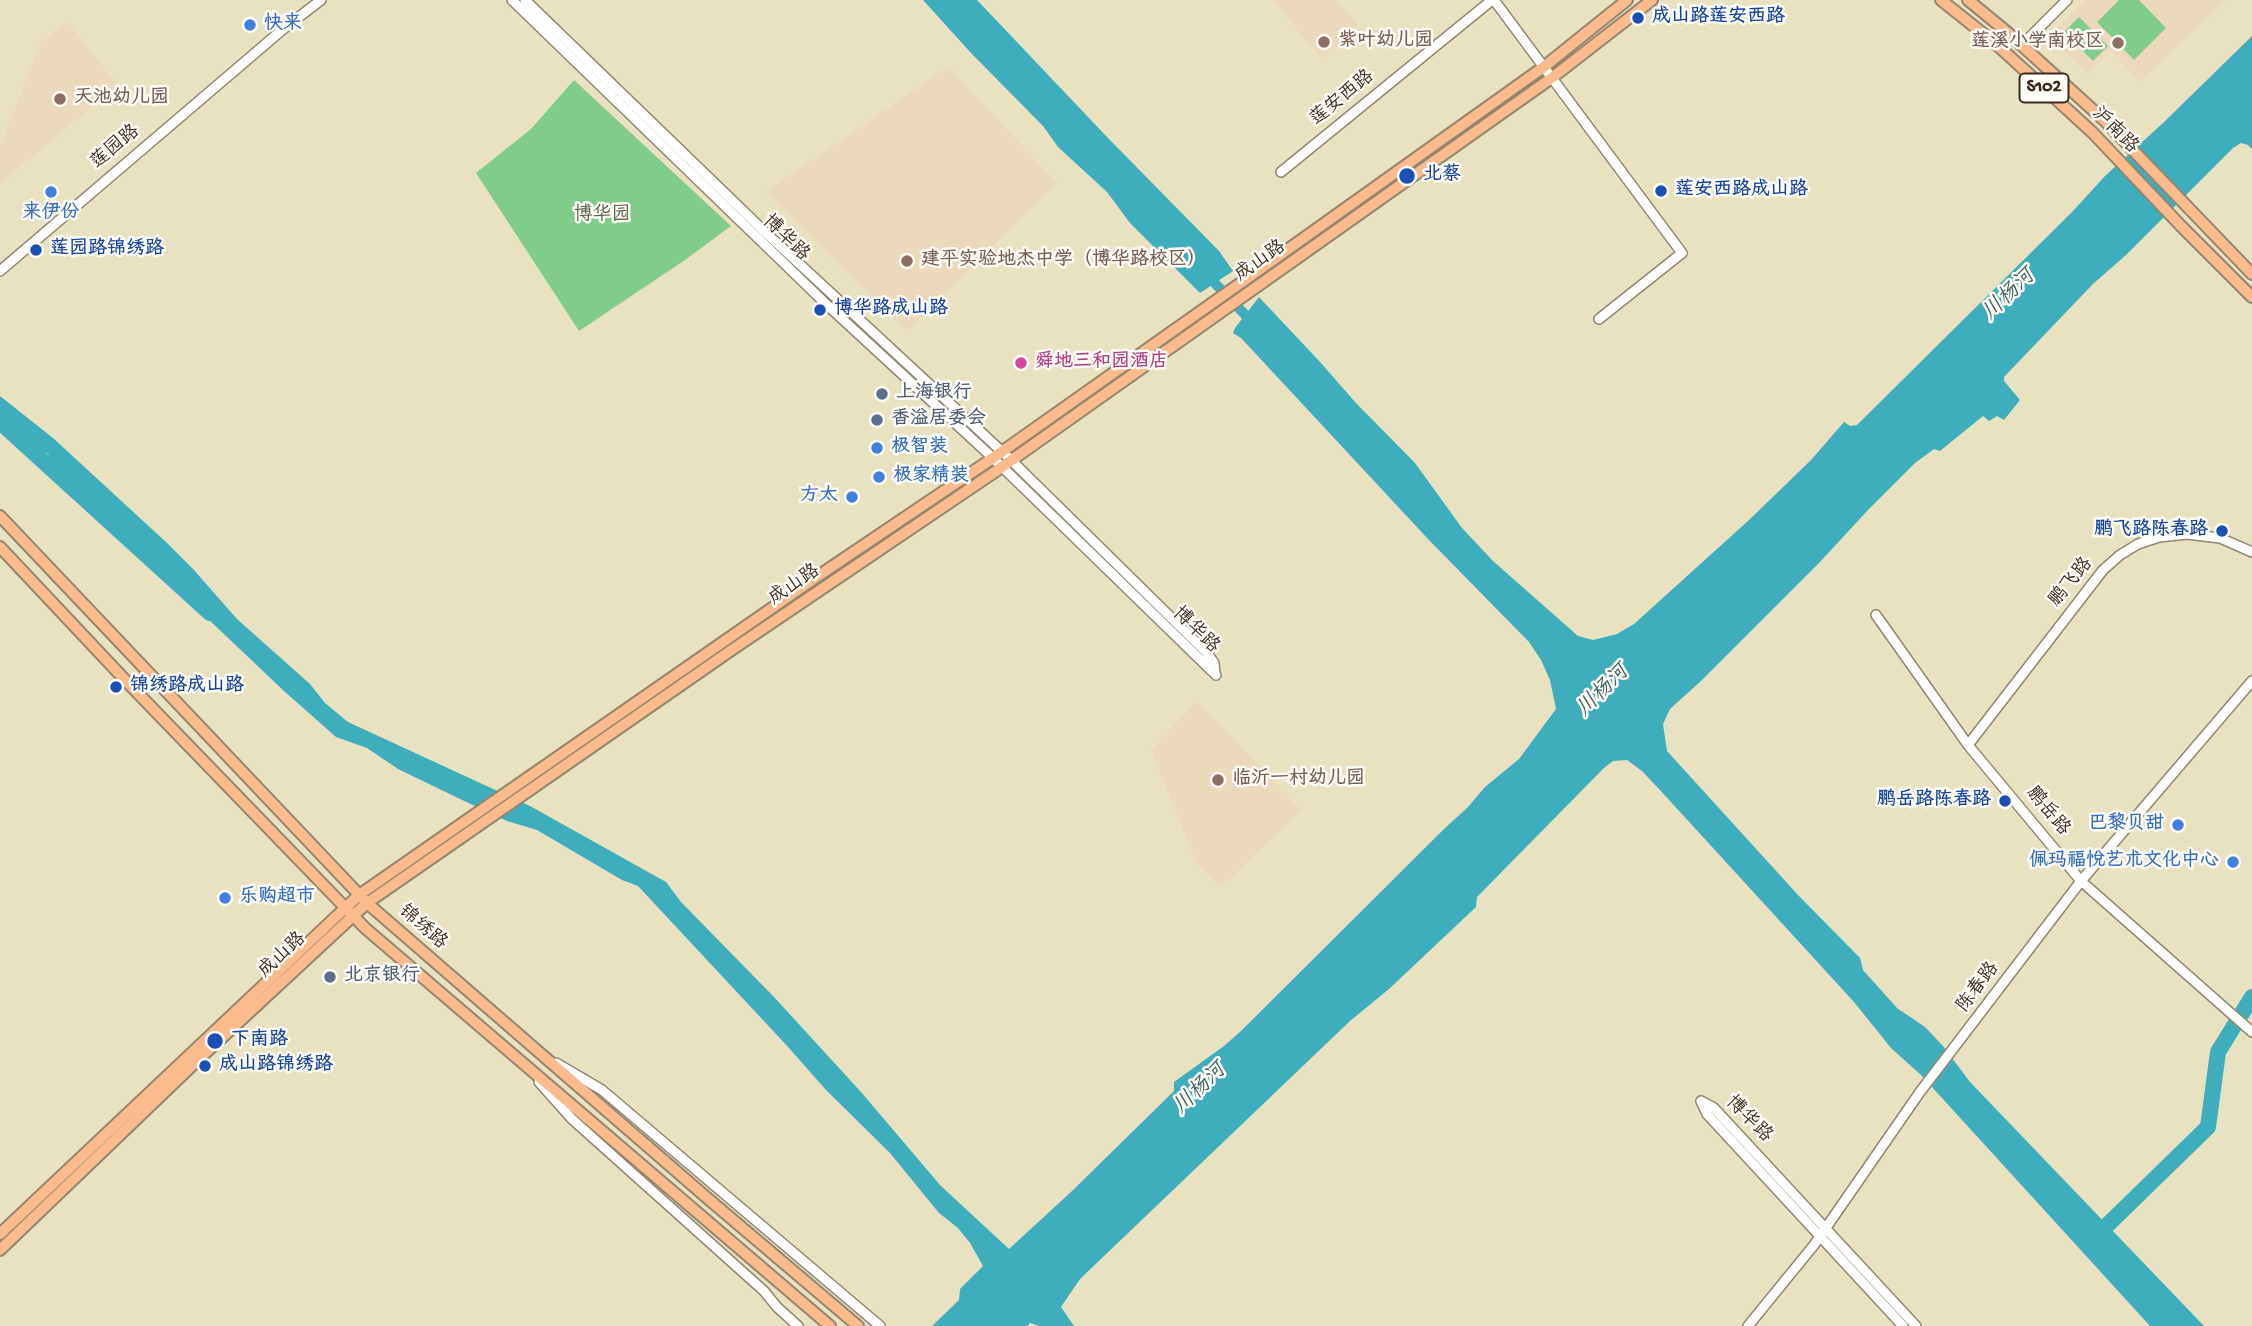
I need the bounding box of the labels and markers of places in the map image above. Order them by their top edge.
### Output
place label: 成山路莲安西路 [1652,7,1785,29]
marker: 成山路莲安西路 [1630,10,1646,26]
place label: 快来 [264,14,302,36]
marker: 快来 [242,17,258,33]
place label: 紫叶幼儿园 [1338,31,1433,53]
place label: 莲溪小学南校区 [1971,32,2104,54]
marker: 紫叶幼儿园 [1316,34,1332,50]
marker: 莲溪小学南校区 [2110,35,2126,51]
place label: 天池幼儿园 [74,88,169,110]
marker: 天池幼儿园 [52,91,68,107]
place label: 北蔡 [1423,165,1461,187]
marker: 北蔡 [1397,166,1417,186]
place label: 莲安西路成山路 [1675,180,1808,202]
marker: 莲安西路成山路 [1653,183,1669,199]
marker: 来伊份 [43,184,59,200]
place label: 来伊份 [23,203,79,225]
place label: 莲园路锦绣路 [50,239,164,261]
marker: 莲园路锦绣路 [28,242,44,258]
place label: 建平实验地杰中学（博华路校区） [921,250,1206,272]
marker: 建平实验地杰中学（博华路校区） [899,253,915,269]
place label: 博华路成山路 [834,299,948,321]
marker: 博华路成山路 [812,302,828,318]
place label: 舜地三和园酒店 [1035,352,1168,374]
marker: 舜地三和园酒店 [1013,355,1029,371]
place label: 上海银行 [896,383,972,405]
marker: 上海银行 [874,386,890,402]
place label: 香溢居委会 [891,409,986,431]
marker: 香溢居委会 [869,412,885,428]
place label: 极智装 [891,437,948,459]
marker: 极智装 [869,440,885,456]
place label: 极家精装 [893,466,969,488]
marker: 极家精装 [871,469,887,485]
place label: 方太 [800,486,838,508]
marker: 方太 [844,489,860,505]
place label: 鹏飞路陈春路 [2094,520,2208,542]
marker: 鹏飞路陈春路 [2214,523,2230,539]
place label: 锦绣路成山路 [130,676,244,698]
marker: 锦绣路成山路 [108,679,124,695]
place label: 临沂一村幼儿园 [1232,769,1365,791]
marker: 临沂一村幼儿园 [1210,772,1226,788]
place label: 鹏岳路陈春路 [1877,790,1991,812]
marker: 鹏岳路陈春路 [1997,793,2013,809]
place label: 巴黎贝甜 [2088,814,2164,836]
marker: 巴黎贝甜 [2170,817,2186,833]
place label: 佩玛福悦艺术文化中心 [2029,851,2219,873]
marker: 佩玛福悦艺术文化中心 [2225,854,2241,870]
place label: 乐购超市 [239,887,315,909]
marker: 乐购超市 [217,890,233,906]
place label: 北京银行 [344,966,420,988]
marker: 北京银行 [322,969,338,985]
place label: 下南路 [231,1030,288,1052]
marker: 下南路 [205,1031,225,1051]
place label: 成山路锦绣路 [219,1055,333,1077]
marker: 成山路锦绣路 [197,1058,213,1074]

